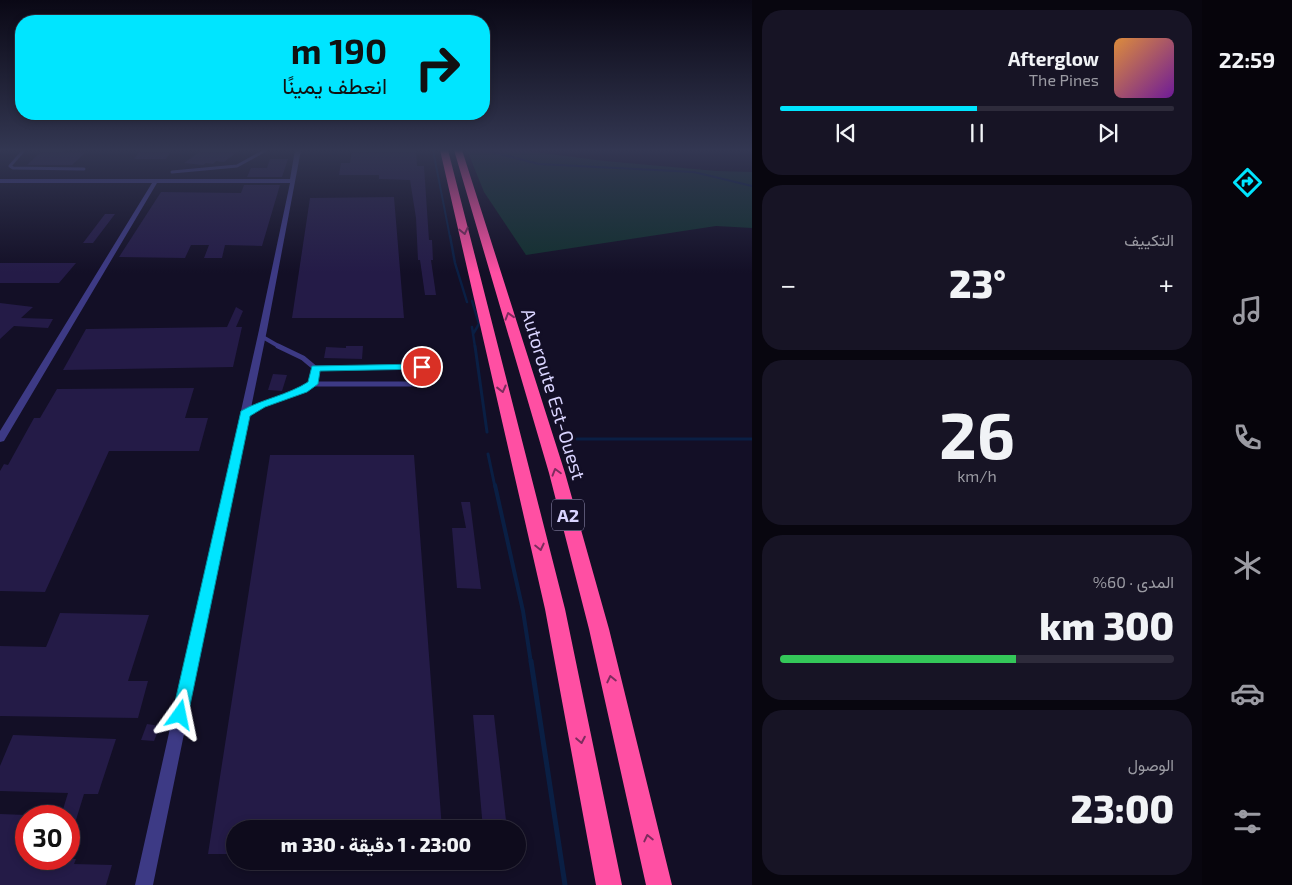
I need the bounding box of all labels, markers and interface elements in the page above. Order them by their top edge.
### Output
text: 190 m [291,29,387,71]
icon: right [405,35,470,100]
text: 22:59 [1219,46,1275,72]
text: Afterglow [1008,47,1099,70]
text: The Pines [1029,70,1099,89]
text: انعطف يمينًا [282,72,387,98]
icon: previous [832,119,860,147]
icon: pause [963,119,991,147]
icon: next [1094,119,1122,147]
icon: directions [1230,165,1265,200]
one-way arrow [458,226,469,235]
text: التكييف [1124,230,1174,249]
text: 23° [949,260,1006,306]
text: − [780,267,796,301]
text: + [1159,267,1174,301]
icon: music [1230,293,1265,328]
street label: Autoroute Est-Ouest [517,306,591,482]
one-way arrow [504,312,514,321]
pin [401,346,443,388]
icon: arrive [408,353,436,381]
one-way arrow [496,384,507,393]
text: 26 [939,394,1015,472]
icon: phone [1230,420,1265,455]
text: km/h [957,466,997,485]
one-way arrow [551,467,562,476]
road number: A2 [552,500,584,530]
one-way arrow [534,542,545,551]
icon: climate [1230,548,1265,583]
text: المدى · 60% [1093,572,1174,591]
text: 300 km [1039,602,1174,648]
one-way arrow [606,675,617,684]
icon: car [1230,676,1265,711]
position arrow [153,688,205,740]
one-way arrow [575,736,585,745]
text: الوصول [1128,755,1174,774]
text: 23:00 [1070,785,1174,831]
icon: filters [1230,804,1265,839]
speed limit sign: 30 [15,805,80,870]
text: 23:00 · 1 دقيقة · 330 m [281,833,471,856]
one-way arrow [643,833,654,842]

